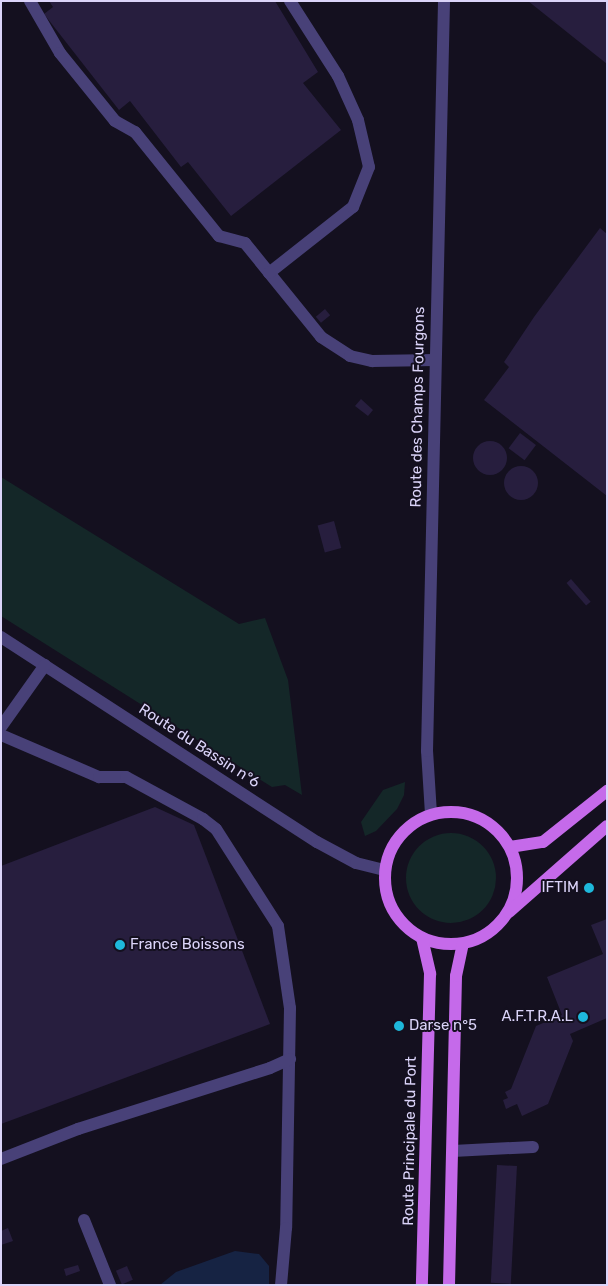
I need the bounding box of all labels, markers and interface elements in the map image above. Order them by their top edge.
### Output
street label: Route des Champs Fourgons [407,306,429,508]
street label: Route du Bassin n°6 [135,700,263,792]
place label: IFTIM [541,879,579,897]
marker: IFTIM [583,882,595,894]
place label: France Boissons [130,936,245,954]
marker: France Boissons [114,939,126,951]
place label: A.F.T.R.A.L [501,1008,573,1026]
marker: A.F.T.R.A.L [577,1011,589,1023]
place label: Darse n°5 [409,1017,477,1035]
marker: Darse n°5 [393,1020,405,1032]
street label: Route Principale du Port [400,1056,420,1226]

